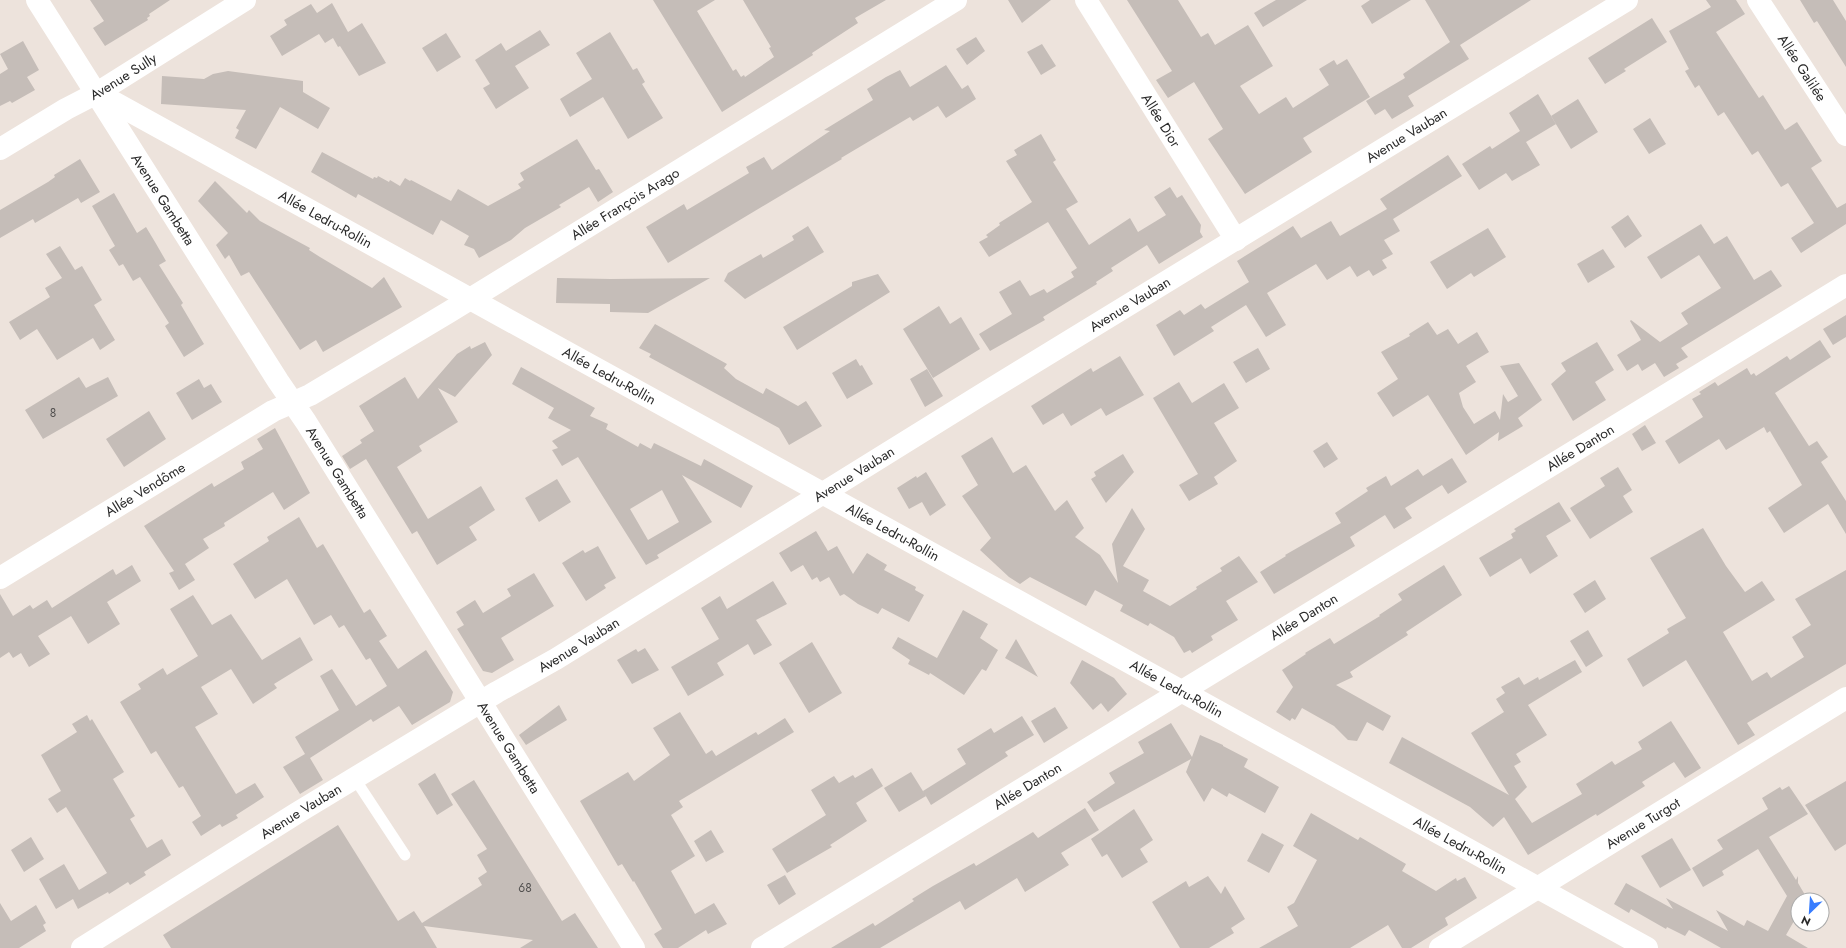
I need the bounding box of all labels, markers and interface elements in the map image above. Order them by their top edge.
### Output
street label: Allée Galilée [1773,30,1831,105]
street label: Avenue Sully [86,48,161,105]
street label: Allée Dior [1137,90,1186,151]
street label: Avenue Vauban [1362,102,1451,167]
street label: Avenue Gambetta [127,150,200,249]
street label: Allée François Arago [567,162,684,245]
street label: Allée Ledru-Rollin [275,185,376,253]
street label: Avenue Vauban [1085,271,1174,336]
street label: Allée Ledru-Rollin [559,342,660,409]
house number: 8 [50,404,56,422]
street label: Allée Danton [1542,419,1618,476]
street label: Avenue Gambetta [301,423,374,522]
street label: Avenue Vauban [810,441,898,507]
street label: Allée Vendôme [101,457,189,522]
street label: Allée Ledru-Rollin [843,498,943,566]
street label: Allée Danton [1266,588,1342,645]
street label: Avenue Vauban [534,612,623,677]
street label: Allée Ledru-Rollin [1126,655,1227,722]
street label: Avenue Gambetta [473,698,545,797]
street label: Allée Danton [990,757,1065,814]
street label: Avenue Vauban [256,779,345,844]
street label: Avenue Turgot [1602,792,1684,854]
street label: Allée Ledru-Rollin [1410,811,1511,879]
house number: 68 [518,879,532,897]
north arrow [1790,892,1830,932]
text: N [1798,912,1813,930]

